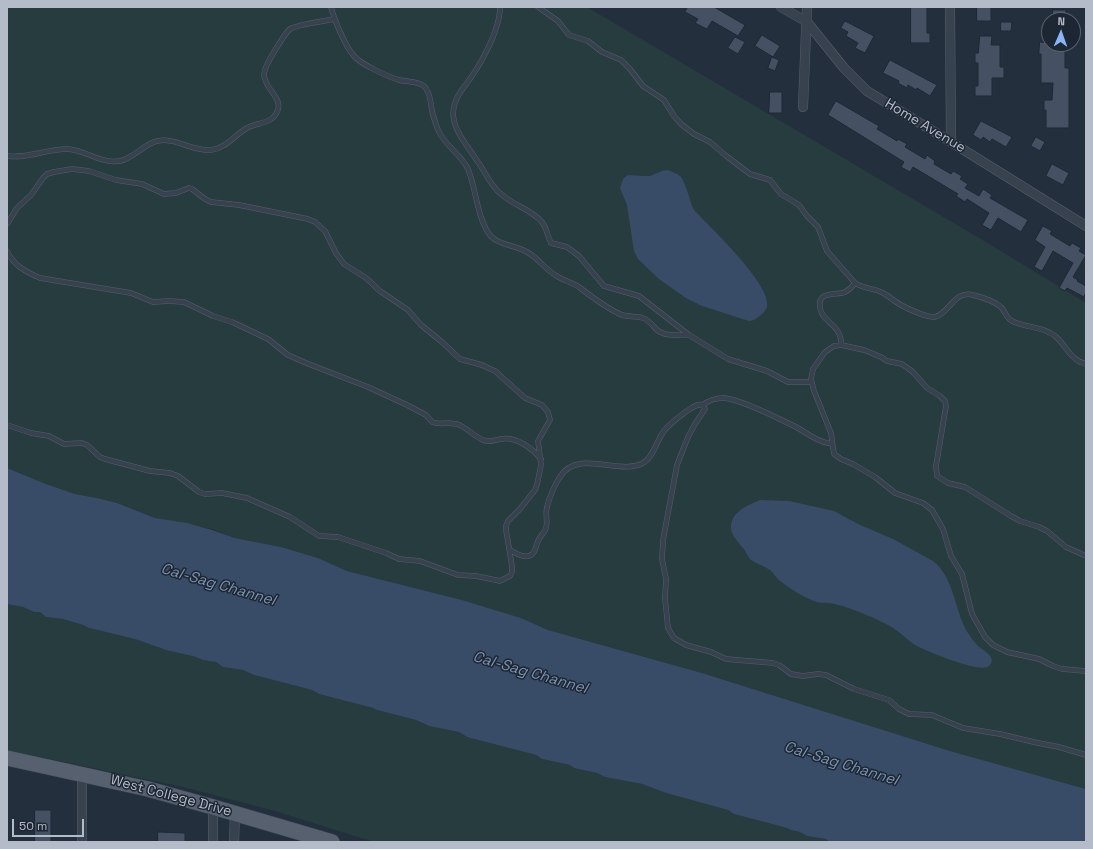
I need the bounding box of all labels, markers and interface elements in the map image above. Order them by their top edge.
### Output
north arrow [1041,12,1081,52]
text: N [1057,14,1065,28]
street label: Home Avenue [882,95,968,157]
water label: Cal-Sag Channel [159,560,277,610]
water label: Cal-Sag Channel [471,648,589,698]
water label: Cal-Sag Channel [782,738,900,790]
street label: West College Drive [109,772,233,820]
scale bar [14,811,86,837]
text: 50 m [19,818,47,834]

